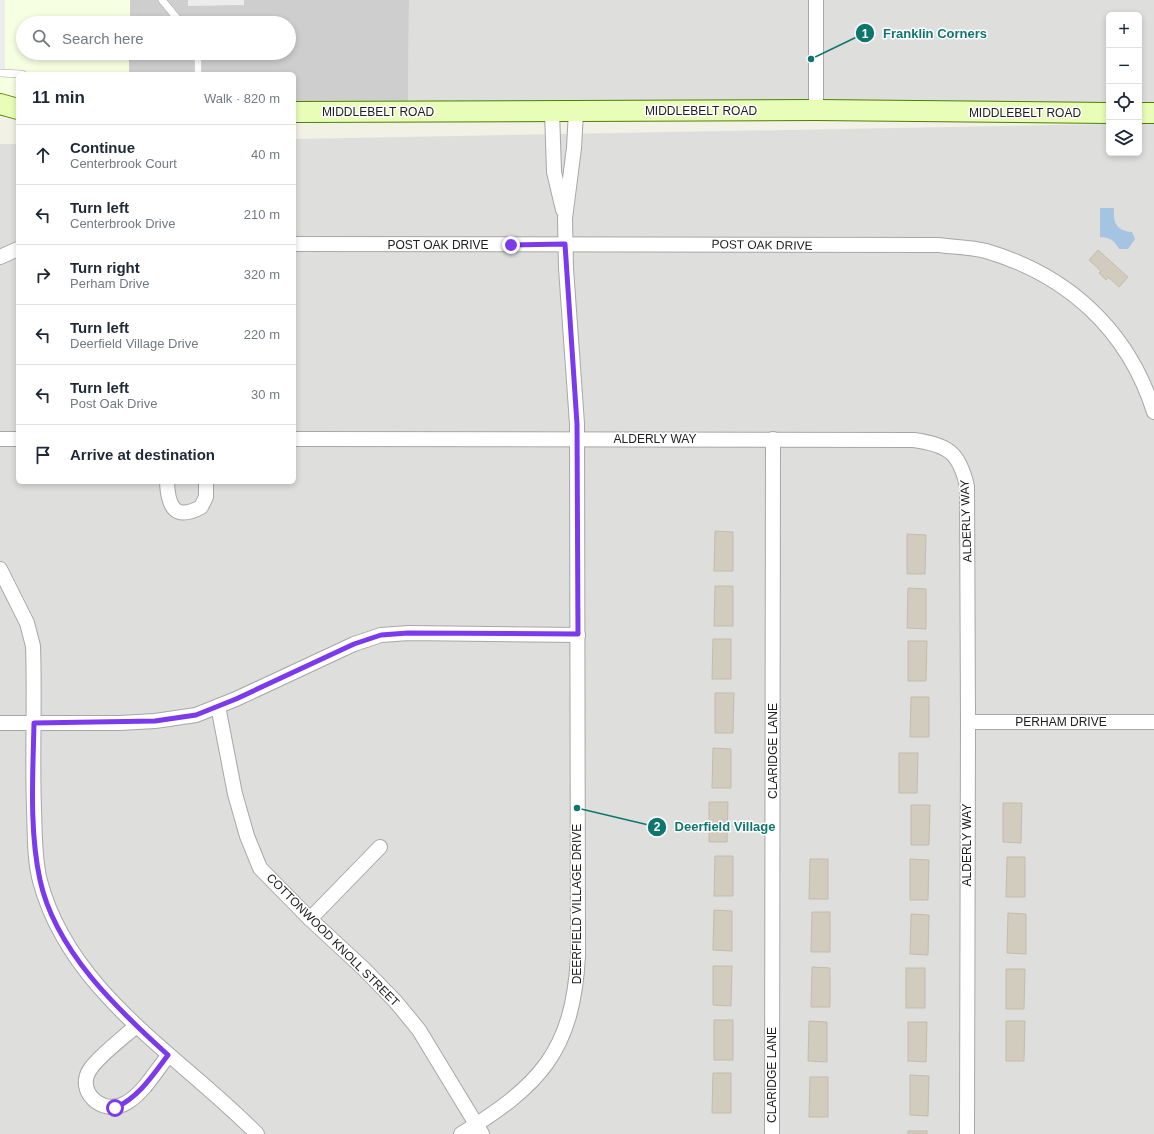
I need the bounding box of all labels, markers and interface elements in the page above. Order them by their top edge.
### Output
map controls [1106,12,1142,156]
button: + [1106,12,1142,48]
search box [16,16,296,60]
callout: Franklin Corners [855,21,995,46]
text: Franklin Corners [883,26,987,41]
icon: search [30,27,52,49]
text: 1 [862,27,869,41]
text: Search here [62,30,144,47]
button: − [1106,48,1142,84]
button: locate [1106,84,1142,120]
text: 11 min [32,88,85,107]
text: Walk · 820 m [204,91,280,106]
street label: MIDDLEBELT ROAD [645,104,757,118]
street label: MIDDLEBELT ROAD [322,105,434,119]
street label: MIDDLEBELT ROAD [969,106,1081,120]
button: layers [1106,120,1142,156]
text: Continue [70,139,135,156]
icon: ahead [32,144,54,166]
text: 40 m [251,147,280,162]
text: Centerbrook Court [70,156,177,171]
text: Turn left [70,199,129,216]
icon: left [32,204,54,226]
text: 210 m [244,207,280,222]
text: Centerbrook Drive [70,216,176,231]
route end [502,236,520,254]
street label: POST OAK DRIVE [711,237,813,253]
street label: POST OAK DRIVE [387,238,489,252]
text: Turn right [70,259,140,276]
icon: right [32,264,54,286]
text: 320 m [244,267,280,282]
text: Perham Drive [70,276,149,291]
text: Turn left [70,319,129,336]
icon: left [32,324,54,346]
text: 220 m [244,327,280,342]
text: Deerfield Village Drive [70,336,198,351]
text: Turn left [70,379,129,396]
icon: left [32,384,54,406]
text: 30 m [251,387,280,402]
text: Post Oak Drive [70,396,157,411]
street label: ALDERLY WAY [614,432,696,446]
icon: arrive [32,444,54,466]
text: Arrive at destination [70,446,215,463]
street label: ALDERLY WAY [958,479,974,563]
street label: CLARIDGE LANE [766,703,780,799]
street label: PERHAM DRIVE [1015,715,1107,729]
street label: ALDERLY WAY [960,804,974,886]
callout: Deerfield Village [647,814,784,839]
text: Deerfield Village [675,819,775,834]
text: 2 [654,820,661,834]
street label: DEERFIELD VILLAGE DRIVE [570,824,584,984]
street label: COTTONWOOD KNOLL STREET [264,871,403,1010]
street label: CLARIDGE LANE [765,1027,779,1123]
route start [106,1099,124,1117]

